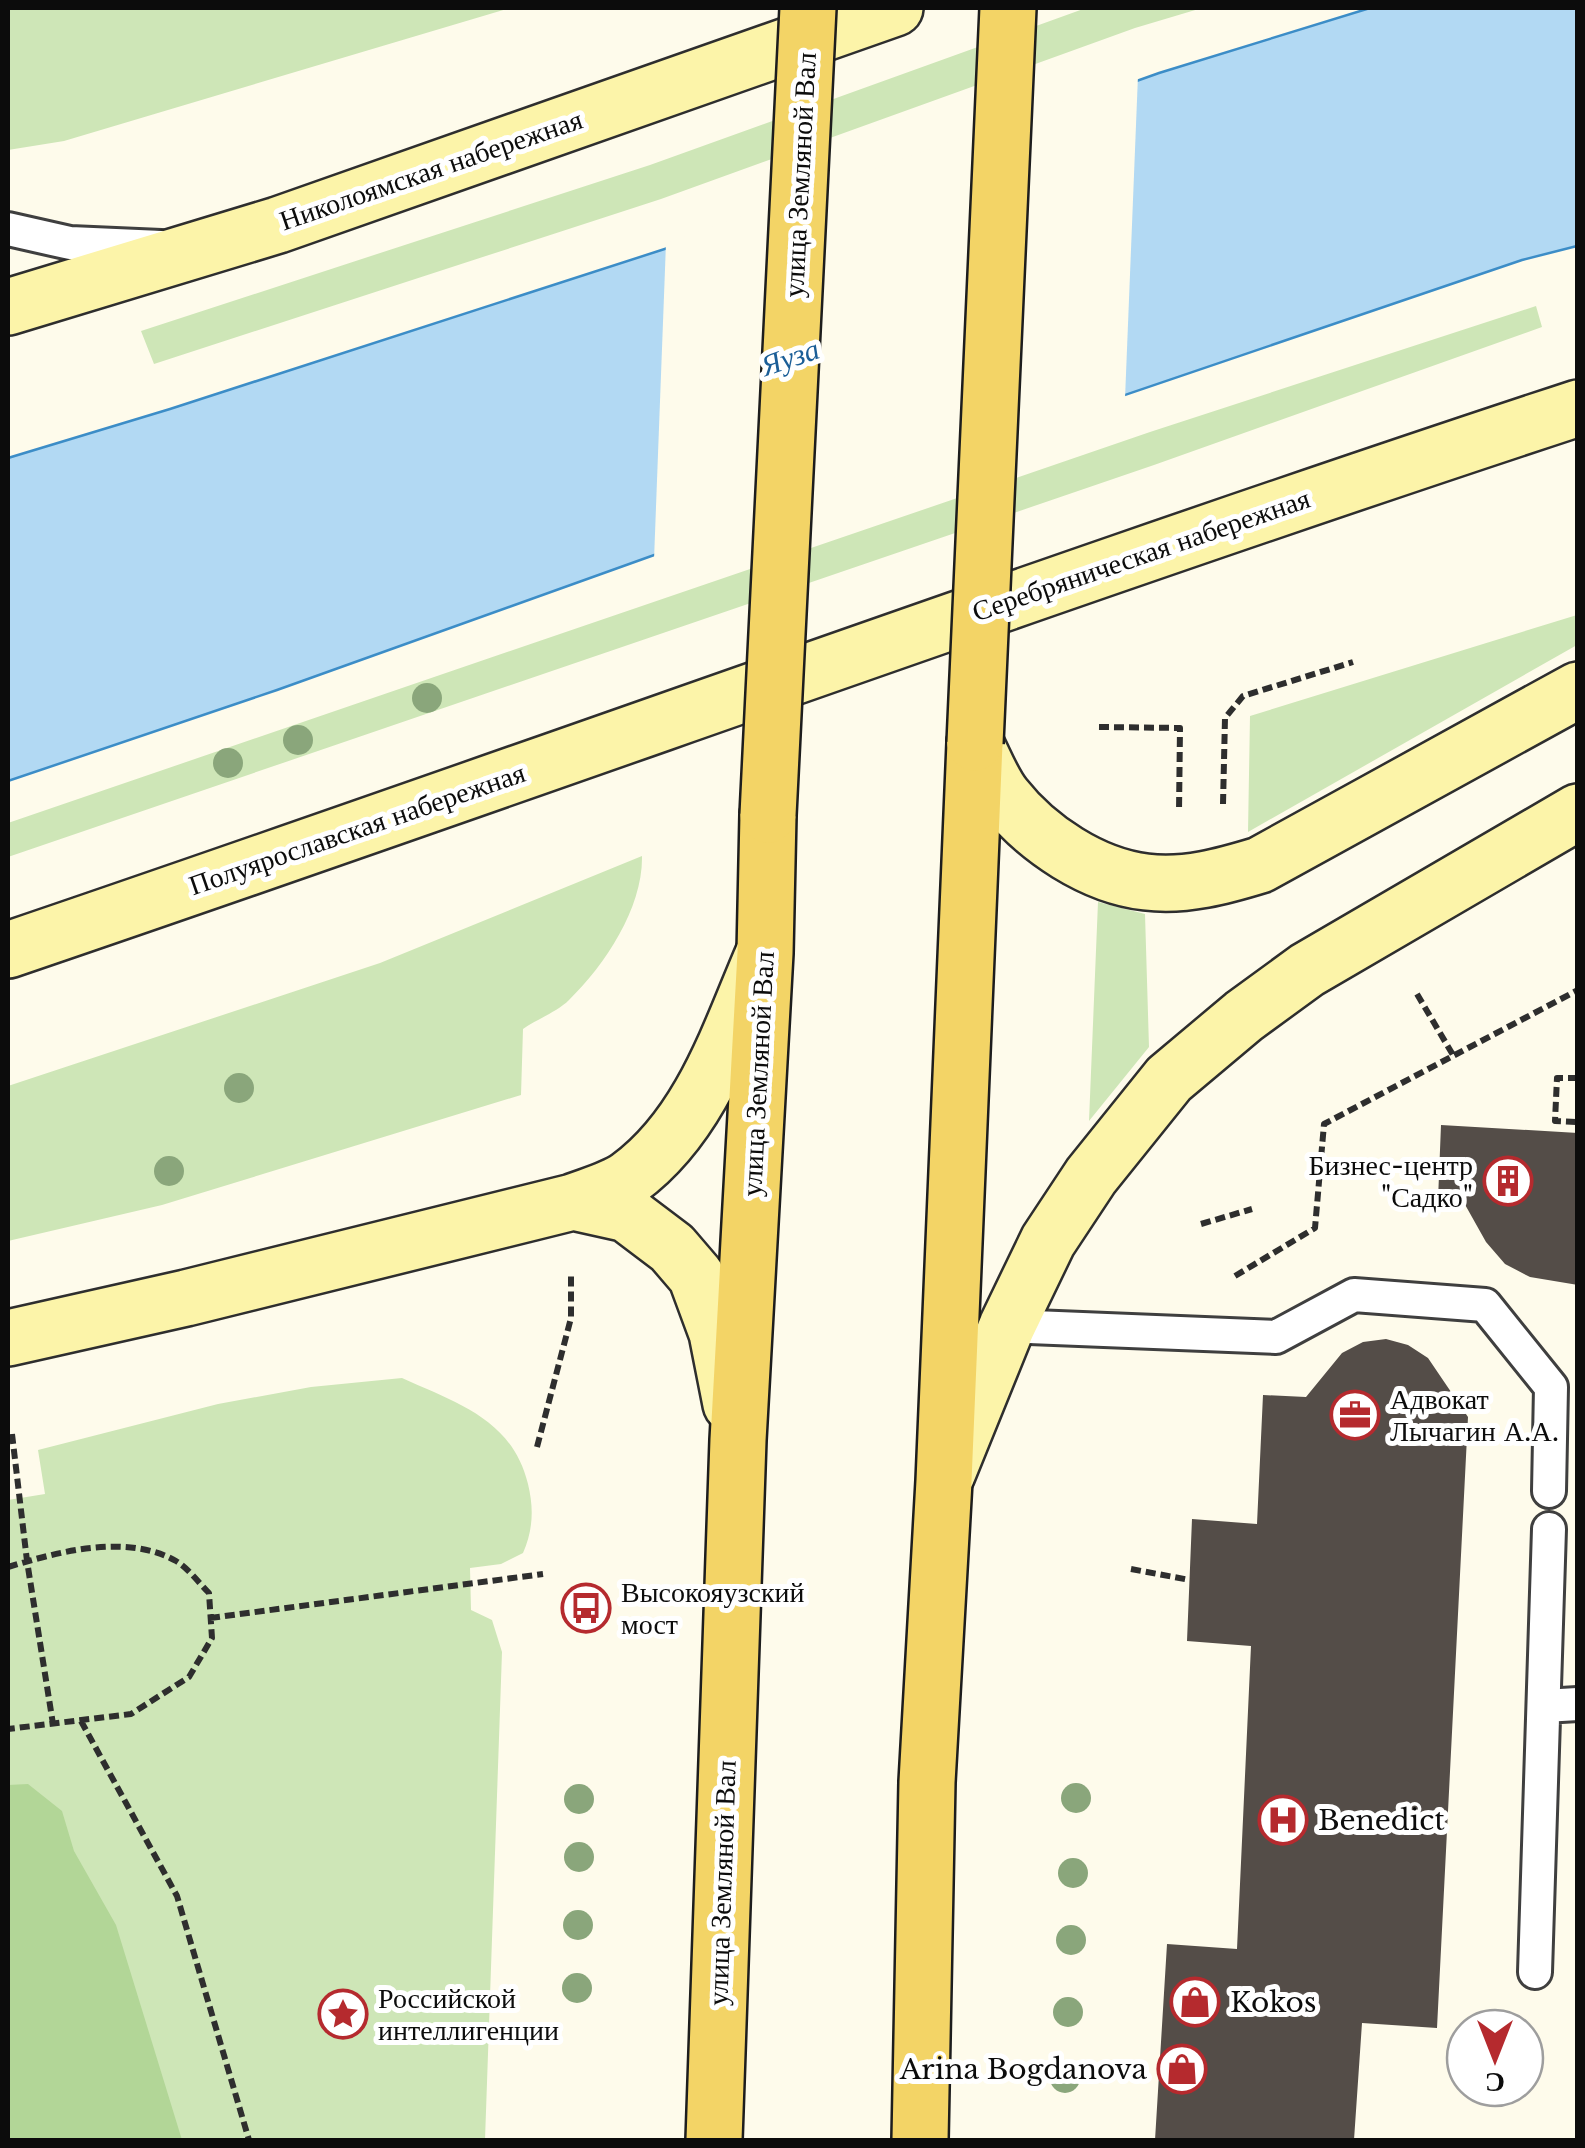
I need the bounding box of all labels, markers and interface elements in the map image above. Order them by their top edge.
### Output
street label: улица Земляной Вал [776,51,824,299]
street label: Николоямская набережная [275,102,587,238]
water label: Яуза [754,330,824,385]
street label: Серебряническая набережная [968,481,1315,629]
street label: Полуярославская набережная [184,755,530,903]
street label: улица Земляной Вал [734,950,782,1198]
place label: Бизнес-центр "Садко" [1308,1148,1473,1215]
building icon: Бизнес-центр "Садко" [1482,1155,1534,1207]
place label: Адвокат Лычагин А.А. [1390,1382,1559,1449]
office icon: Адвокат Лычагин А.А. [1329,1389,1381,1441]
place label: Высокояузский мост [621,1575,805,1642]
bus stop icon: Высокояузский мост [560,1582,612,1634]
street label: улица Земляной Вал [700,1760,744,2006]
hospital icon: Benedict [1257,1794,1309,1846]
place label: Benedict [1318,1803,1445,1838]
shop icon: Kokos [1169,1976,1221,2028]
place label: Российской интеллигенции [378,1981,559,2048]
place label: Kokos [1230,1985,1317,2020]
place icon: Российской интеллигенции [317,1988,369,2040]
north arrow [1445,2008,1545,2108]
shop icon: Arina Bogdanova [1156,2043,1208,2095]
place label: Arina Bogdanova [899,2052,1147,2087]
text: С [1485,2065,1505,2100]

